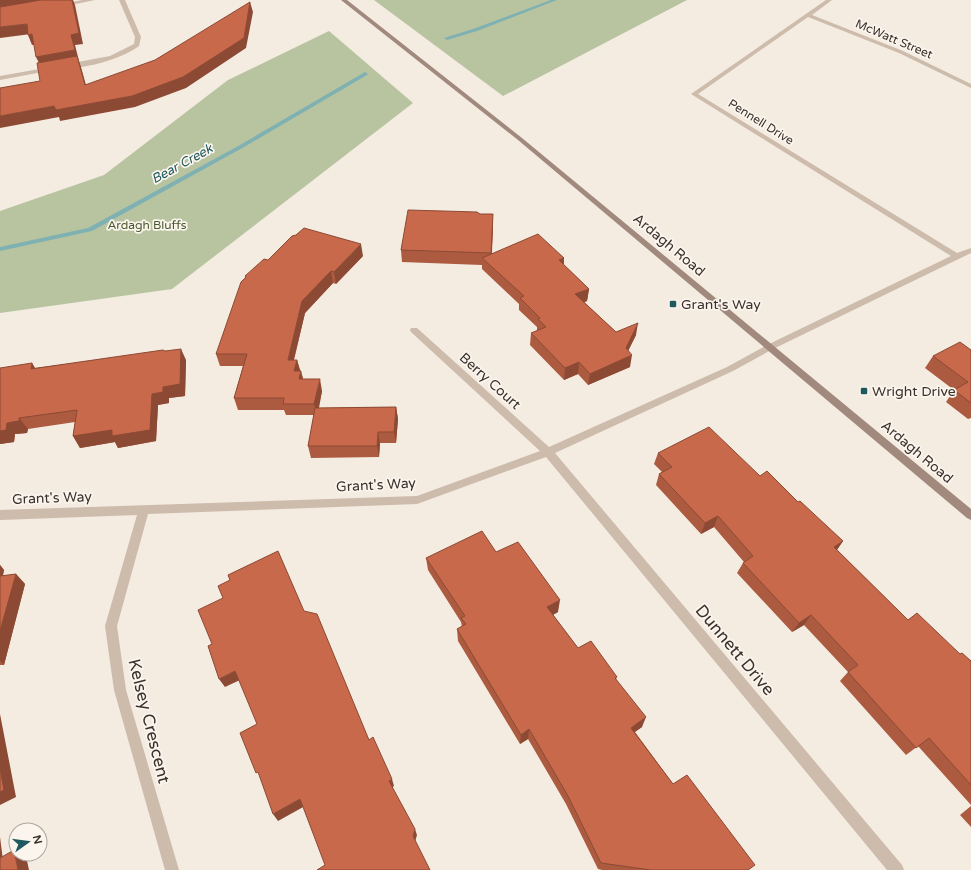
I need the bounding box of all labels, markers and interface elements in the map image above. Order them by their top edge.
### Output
street label: McWatt Street [853,16,935,62]
street label: Pennell Drive [726,96,797,148]
water label: Bear Creek [149,140,216,187]
street label: Ardagh Road [630,210,708,280]
park label: Ardagh Bluffs [107,218,187,232]
place label: Grant's Way [681,296,761,313]
marker: Grant's Way [668,299,678,309]
street label: Berry Court [456,349,525,413]
place label: Wright Drive [872,383,956,400]
marker: Wright Drive [859,386,869,396]
street label: Ardagh Road [878,417,956,487]
street label: Grant's Way [336,474,417,496]
street label: Grant's Way [12,488,93,508]
street label: Dunnett Drive [691,600,779,700]
street label: Kelsey Crescent [123,657,175,786]
north arrow [8,822,48,862]
text: N [30,834,45,846]

